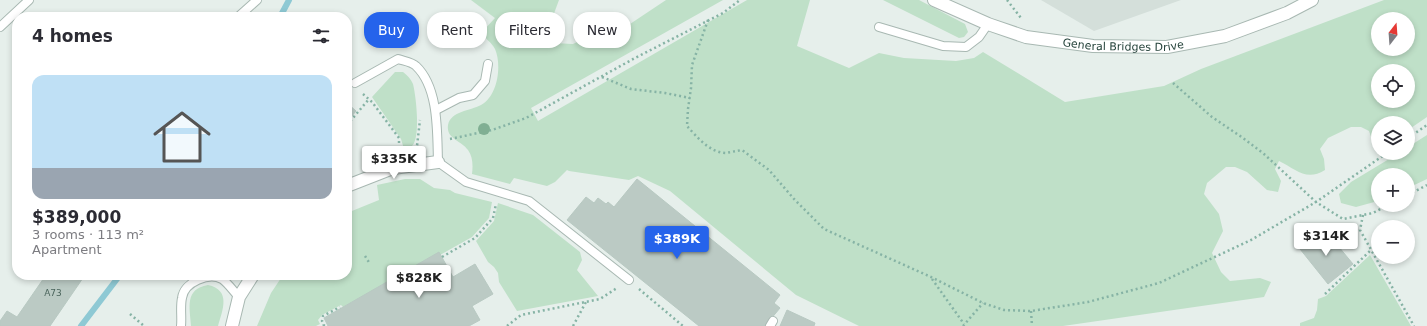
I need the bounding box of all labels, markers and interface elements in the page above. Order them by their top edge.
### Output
chip: Buy [364,12,419,48]
chip: Rent [427,12,487,48]
chip: Filters [495,12,565,48]
chip: New [573,12,631,48]
north arrow [1371,12,1415,56]
map controls [1371,12,1415,264]
icon: filters [310,25,332,47]
text: 4 homes [32,26,113,46]
street label: General Bridges Drive [1062,36,1185,54]
button: locate [1371,64,1415,108]
icon: home [146,101,218,173]
button: layers [1371,116,1415,160]
pin: $335K [366,146,422,180]
text: $335K [371,151,417,166]
button: + [1371,168,1415,212]
text: $389,000 [32,207,121,227]
button: − [1371,220,1415,264]
pin: $314K [1298,223,1354,257]
pin: $389K [649,226,705,260]
text: 3 rooms · 113 m² [32,227,144,242]
text: $314K [1303,228,1349,243]
text: $389K [654,231,700,246]
text: Apartment [32,242,102,257]
pin: $828K [391,265,447,299]
text: $828K [396,270,442,285]
house number: A73 [44,288,62,298]

